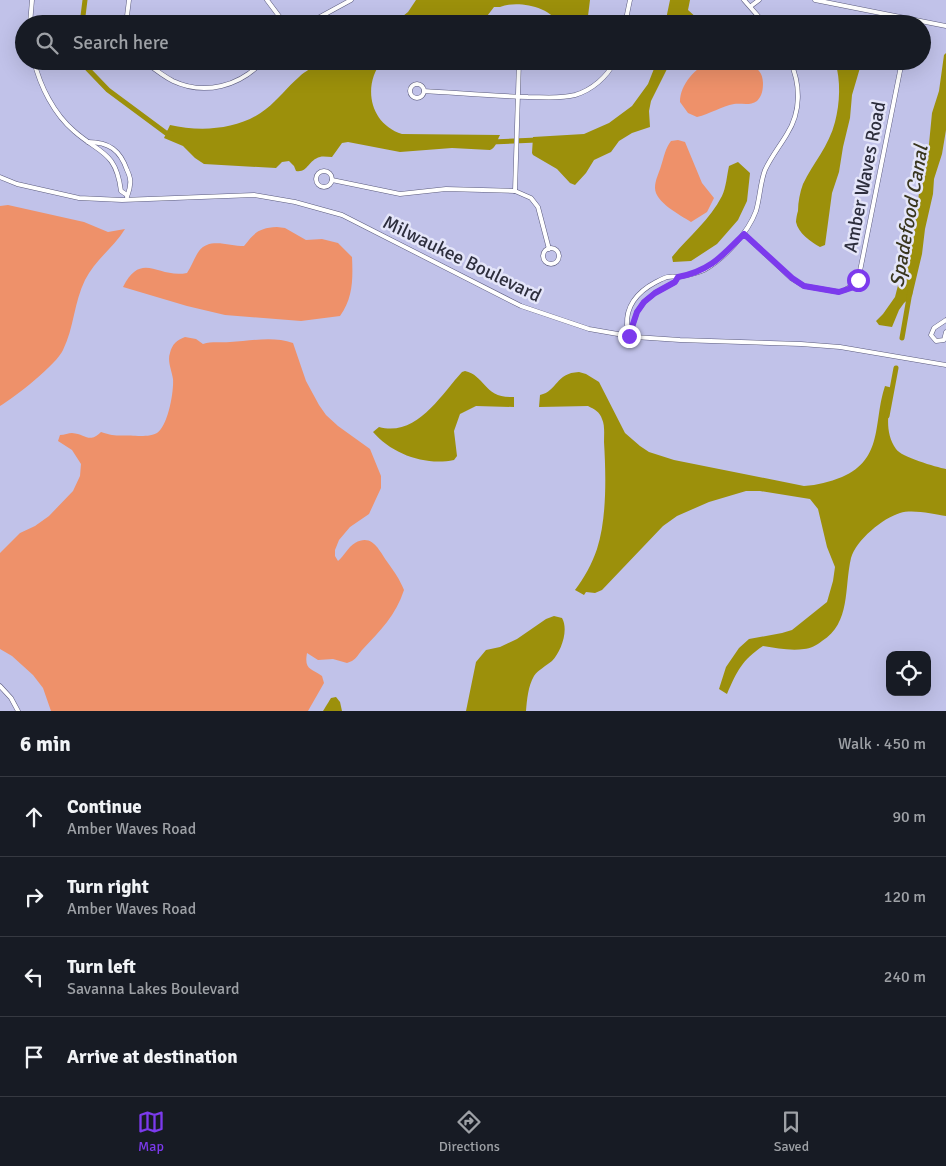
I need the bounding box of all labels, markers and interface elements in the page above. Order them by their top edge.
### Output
search box [15,15,931,70]
icon: search [33,29,61,57]
text: Search here [73,31,169,55]
street label: Amber Waves Road [839,99,891,255]
water label: Spadefood Canal [884,141,934,289]
street label: Milwaukee Boulevard [379,210,545,308]
route start [847,269,870,292]
route end [618,325,641,348]
map controls [886,651,931,696]
button: locate [886,651,931,696]
text: 6 min [20,731,71,757]
text: Walk · 450 m [838,734,926,754]
text: Continue [67,795,142,819]
icon: ahead [20,803,48,831]
text: 90 m [892,807,926,827]
text: Amber Waves Road [67,819,196,839]
text: Turn right [67,875,149,899]
icon: right [20,883,48,911]
text: 120 m [884,887,926,907]
text: Amber Waves Road [67,899,196,919]
text: Turn left [67,955,136,979]
icon: left [20,963,48,991]
text: 240 m [884,967,926,987]
text: Savanna Lakes Boulevard [67,979,239,999]
icon: arrive [20,1043,48,1071]
text: Arrive at destination [67,1045,238,1069]
tab: Map [137,1108,165,1155]
tab: Directions [439,1108,500,1155]
tab: Saved [774,1108,809,1155]

